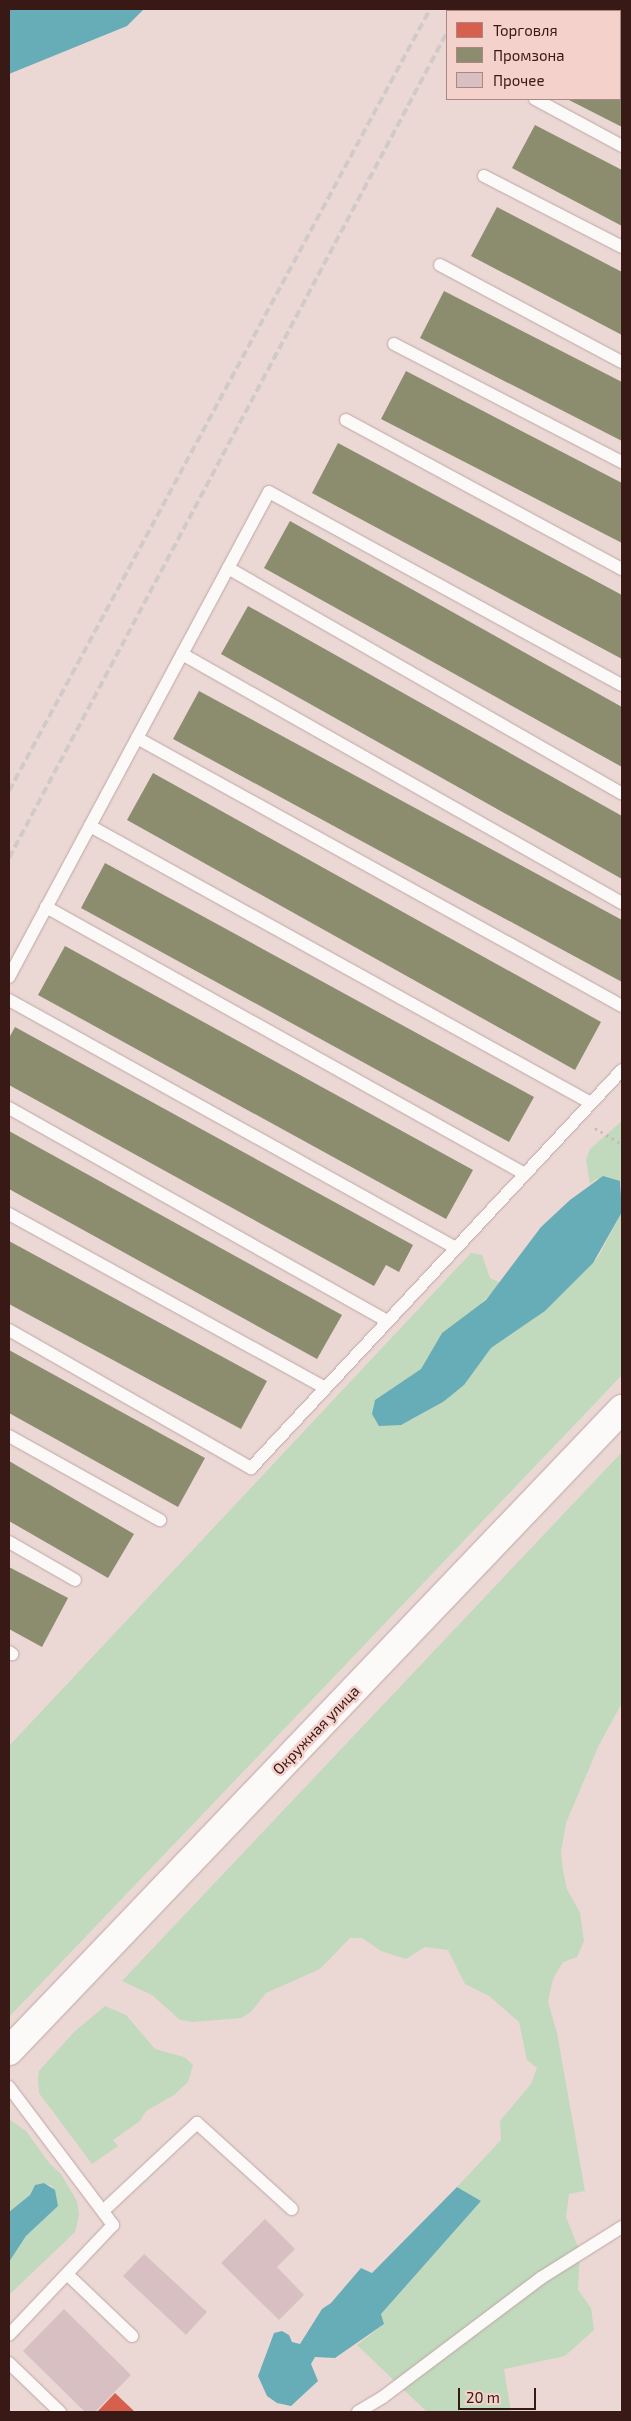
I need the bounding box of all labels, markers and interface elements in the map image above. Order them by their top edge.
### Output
legend [446,10,621,100]
text: Торговля [493,21,558,39]
text: Промзона [493,46,565,64]
text: Прочее [493,71,545,89]
street label: Окружная улица [269,1682,363,1778]
scale bar [461,2378,538,2410]
text: 20 m [466,2388,500,2406]

